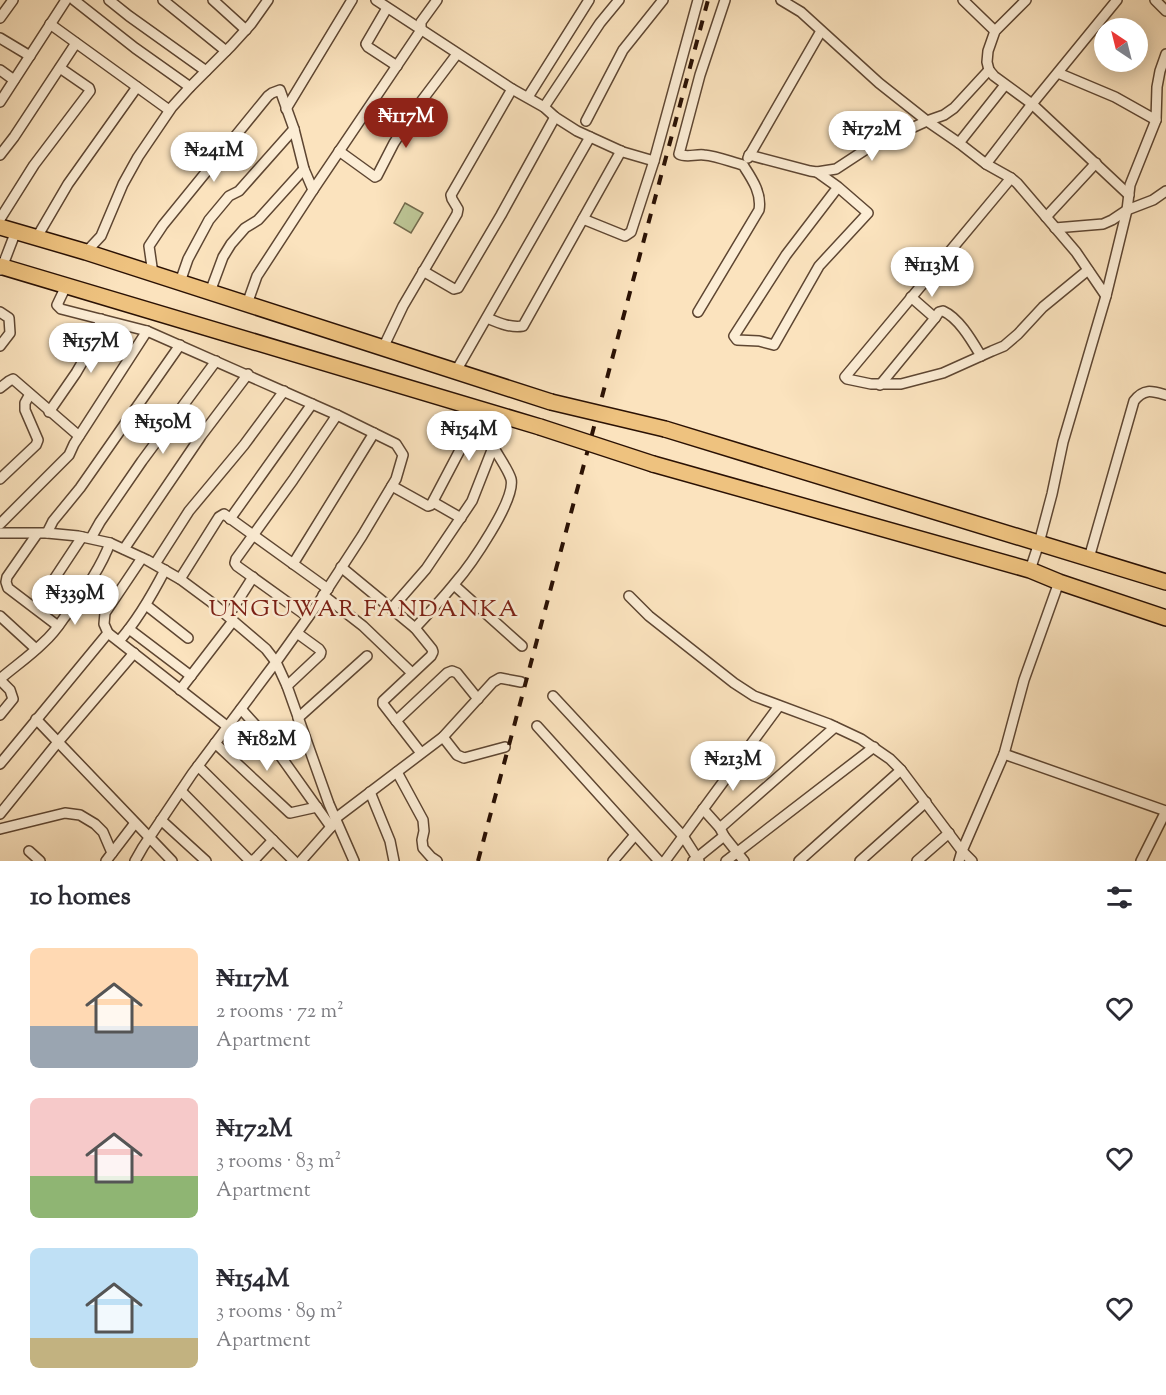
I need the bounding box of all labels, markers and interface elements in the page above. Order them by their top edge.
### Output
north arrow [1094,18,1148,72]
map controls [1094,18,1148,72]
pin: ₦117M [364,98,448,149]
text: ₦117M [378,103,434,132]
pin: ₦172M [830,111,914,162]
text: ₦172M [843,116,901,145]
pin: ₦241M [172,132,256,183]
text: ₦241M [184,137,244,166]
pin: ₦113M [890,247,974,298]
text: ₦113M [905,252,959,281]
pin: ₦157M [49,323,133,374]
text: ₦157M [63,328,119,357]
pin: ₦150M [121,404,205,455]
text: ₦150M [135,409,191,438]
pin: ₦154M [427,411,511,462]
text: ₦154M [441,416,497,445]
pin: ₦339M [33,575,117,626]
text: ₦339M [46,580,104,609]
district label: UNGUWAR FANDANKA [209,593,519,627]
pin: ₦182M [225,721,309,772]
text: ₦182M [238,726,296,755]
pin: ₦213M [691,741,775,792]
text: ₦213M [704,746,762,775]
text: 10 homes [30,879,131,916]
icon: filters [1103,881,1136,914]
text: ₦117M [216,961,289,998]
icon: home [78,972,150,1044]
icon: heart [1103,992,1136,1025]
text: 2 rooms · 72 m² [216,998,344,1027]
text: Apartment [216,1027,311,1056]
text: ₦172M [216,1111,292,1148]
icon: home [78,1122,150,1194]
icon: heart [1103,1142,1136,1175]
text: 3 rooms · 83 m² [216,1148,341,1177]
text: Apartment [216,1177,311,1206]
text: ₦154M [216,1261,290,1298]
icon: home [78,1272,150,1344]
icon: heart [1103,1292,1136,1325]
text: 3 rooms · 89 m² [216,1298,343,1327]
text: Apartment [216,1327,311,1356]

